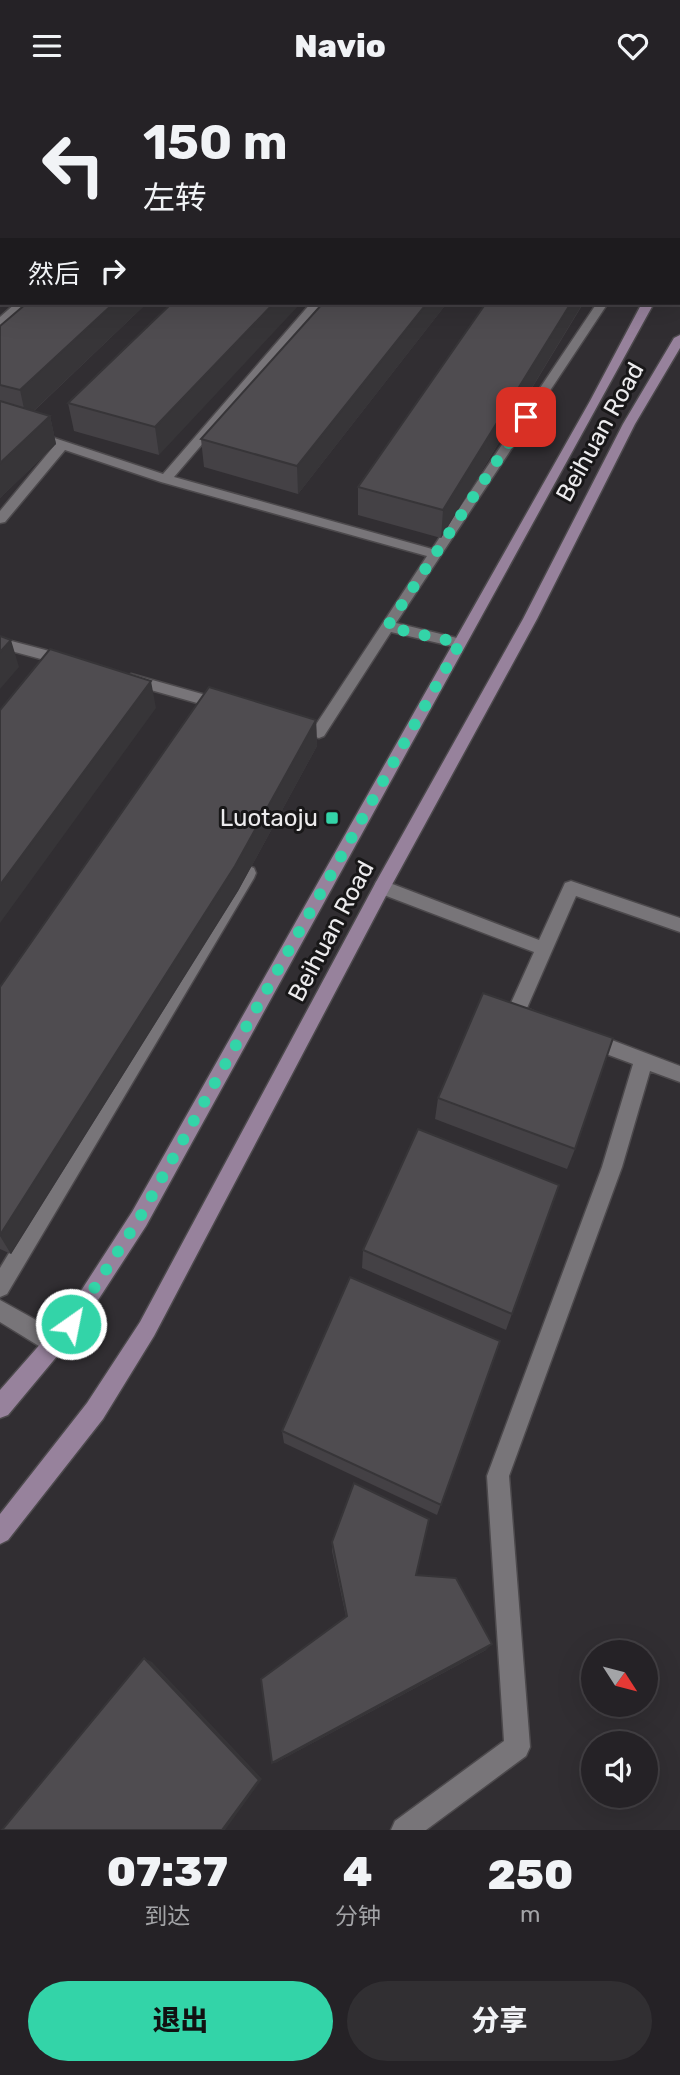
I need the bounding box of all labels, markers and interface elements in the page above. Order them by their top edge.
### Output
icon: menu [28,27,66,65]
text: Navio [294,27,386,65]
icon: heart [614,27,652,65]
text: 150 m [143,113,288,171]
icon: left [28,119,119,210]
text: 左转 [143,179,207,217]
icon: right [94,252,132,290]
text: 然后 [28,259,80,290]
street label: Beihuan Road [550,357,650,507]
pin [496,387,556,447]
icon: arrive [507,398,545,436]
place label: Luotaoju [220,804,318,832]
marker: Luotaoju [324,810,340,826]
street label: Beihuan Road [282,856,380,1006]
position arrow [34,1287,108,1361]
north arrow [581,1640,658,1717]
map controls [581,1640,658,1808]
button: sound [581,1731,658,1808]
text: 07:37 [107,1847,228,1897]
text: 4 [343,1847,373,1897]
text: 250 [487,1850,573,1900]
text: m [520,1900,541,1928]
text: 到达 [144,1902,190,1930]
text: 分钟 [335,1902,381,1930]
button: 退出 [28,1981,333,2061]
button: 分享 [347,1981,652,2061]

